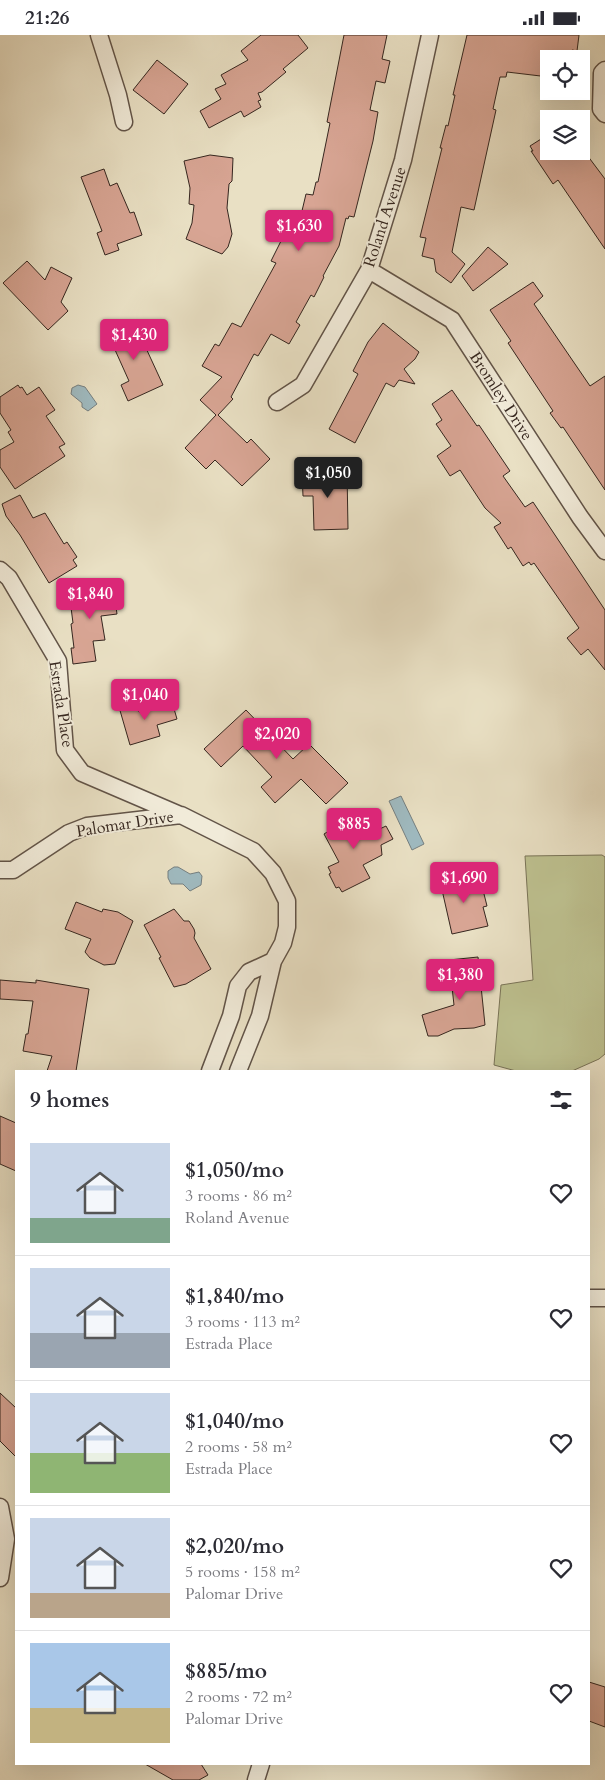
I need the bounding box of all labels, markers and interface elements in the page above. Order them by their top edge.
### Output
text: 21:26 [25,5,69,31]
map controls [540,50,590,160]
button: locate [540,50,590,100]
button: layers [540,110,590,160]
street label: Roland Avenue [358,164,412,270]
pin: $1,630 [258,209,340,252]
text: $1,630 [276,215,322,237]
pin: $1,430 [93,319,175,361]
text: $1,430 [111,324,157,346]
street label: Bromley Drive [464,347,538,445]
pin: $1,050 [287,457,369,499]
text: $1,050 [305,462,351,484]
pin: $1,840 [49,577,131,620]
text: $1,840 [67,583,113,605]
street label: Estrada Place [43,659,79,749]
pin: $1,040 [104,679,186,721]
text: $1,040 [122,684,168,706]
pin: $2,020 [236,717,318,760]
text: $2,020 [254,723,300,745]
street label: Palomar Drive [75,805,175,843]
pin: $885 [324,807,384,850]
text: $885 [338,813,370,835]
pin: $1,690 [423,861,505,904]
text: $1,690 [441,867,487,889]
pin: $1,380 [419,959,501,1001]
text: $1,380 [437,964,483,986]
text: 9 homes [30,1086,109,1115]
icon: filters [547,1086,575,1114]
text: $1,050/mo [185,1156,284,1185]
icon: home [70,1163,130,1223]
icon: heart [547,1179,575,1207]
text: 3 rooms · 86 m² [185,1185,292,1207]
text: Roland Avenue [185,1207,290,1229]
text: $1,840/mo [185,1282,284,1311]
icon: home [70,1288,130,1348]
icon: heart [547,1304,575,1332]
text: 3 rooms · 113 m² [185,1311,300,1333]
text: Estrada Place [185,1333,273,1355]
text: $1,040/mo [185,1407,284,1436]
icon: home [70,1413,130,1473]
icon: heart [547,1429,575,1457]
text: 2 rooms · 58 m² [185,1436,292,1458]
text: Estrada Place [185,1458,273,1480]
text: $2,020/mo [185,1532,284,1561]
icon: home [70,1538,130,1598]
icon: heart [547,1554,575,1582]
text: 5 rooms · 158 m² [185,1561,300,1583]
text: Palomar Drive [185,1583,283,1605]
text: $885/mo [185,1657,267,1686]
icon: home [70,1663,130,1723]
icon: heart [547,1679,575,1707]
text: 2 rooms · 72 m² [185,1686,292,1708]
text: Palomar Drive [185,1708,283,1730]

